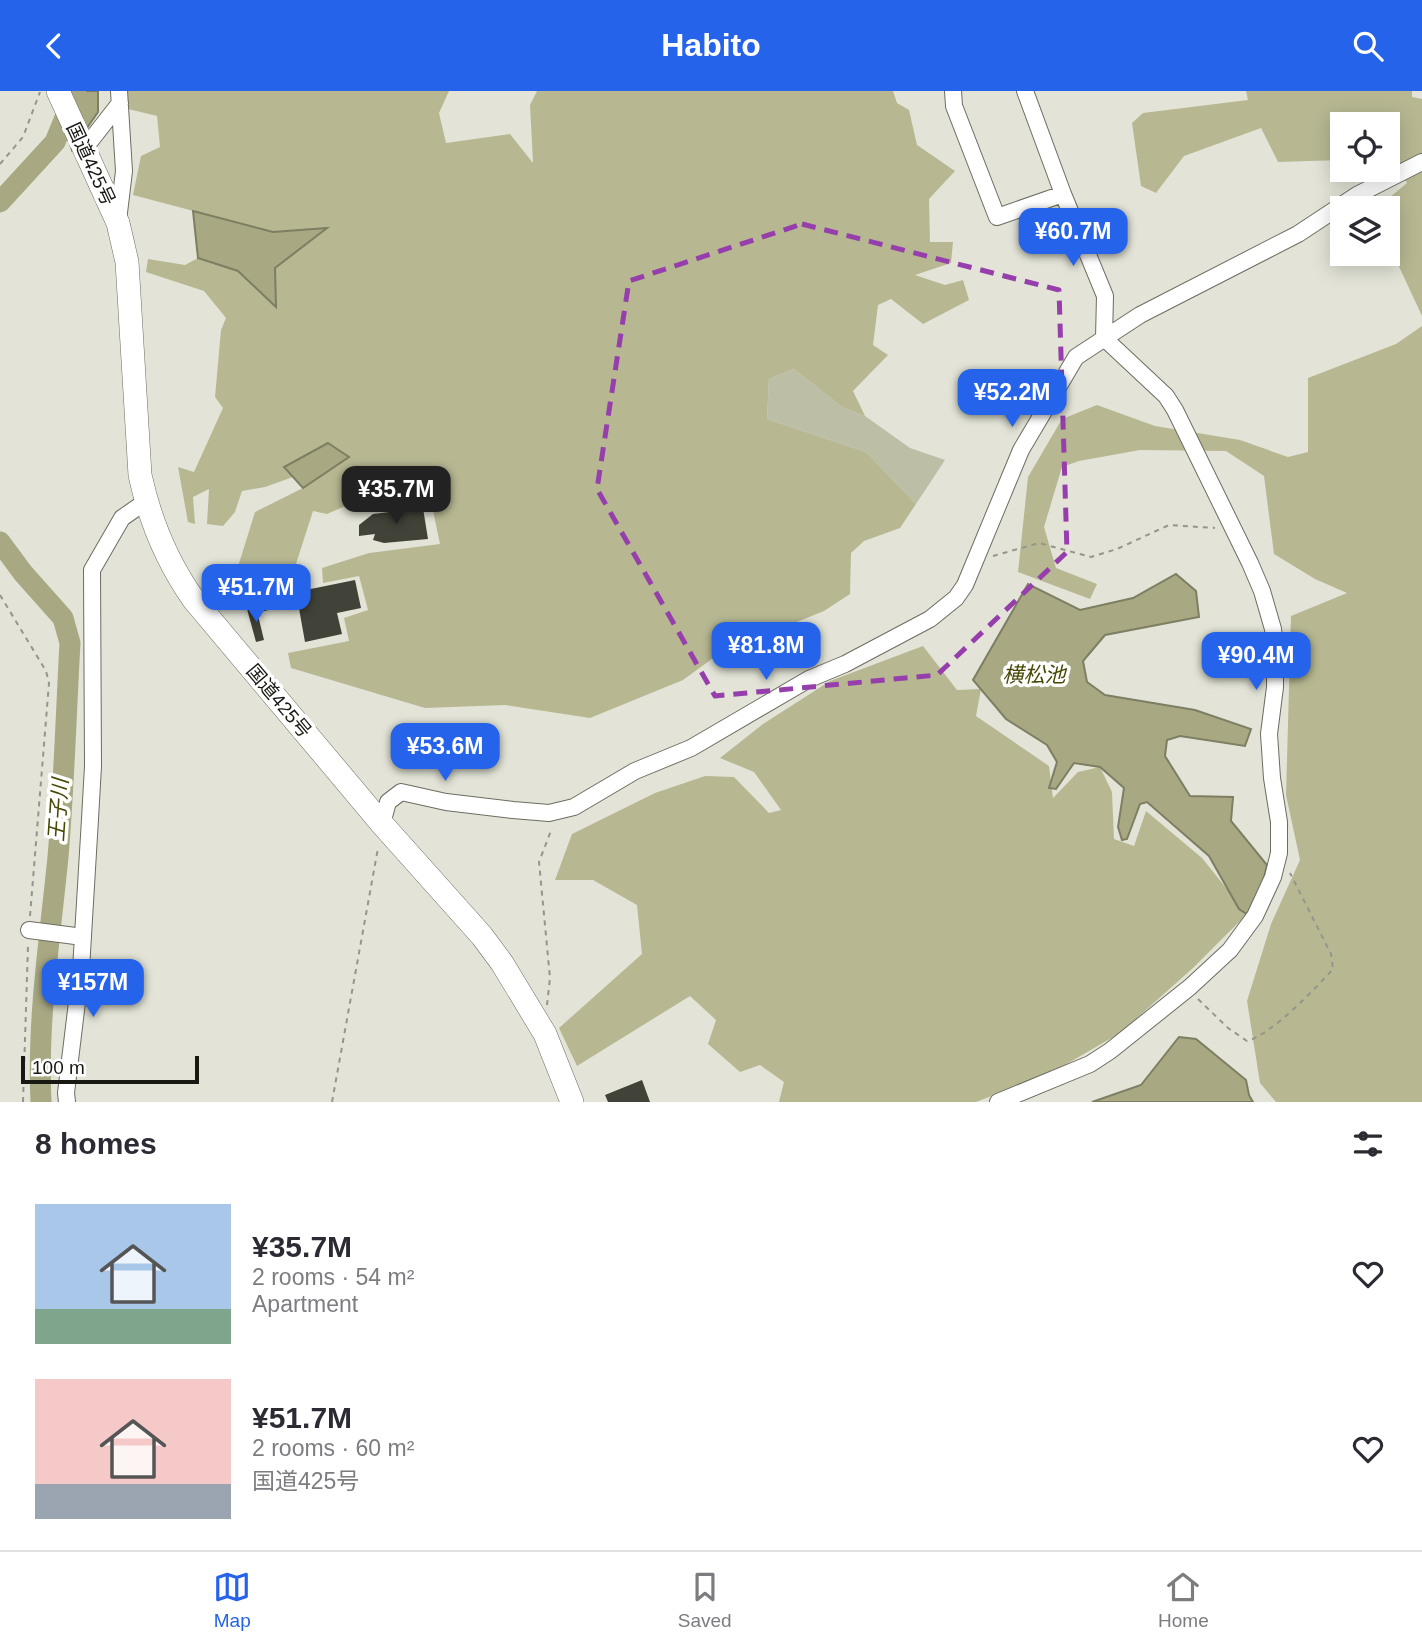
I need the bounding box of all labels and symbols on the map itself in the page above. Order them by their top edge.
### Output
street label: 国道425号 [63,119,119,209]
pin: ¥60.7M [1016,209,1130,268]
pin: ¥52.2M [955,369,1069,429]
pin: ¥35.7M [339,467,453,526]
pin: ¥51.7M [199,565,313,624]
pin: ¥81.8M [709,623,823,682]
pin: ¥90.4M [1199,633,1313,692]
street label: 国道425号 [242,660,316,742]
water label: 横松池 [1003,663,1067,686]
pin: ¥53.6M [388,723,502,783]
water label: 王子川 [44,776,72,842]
pin: ¥157M [44,960,142,1019]
scale bar [21,1053,200,1085]

